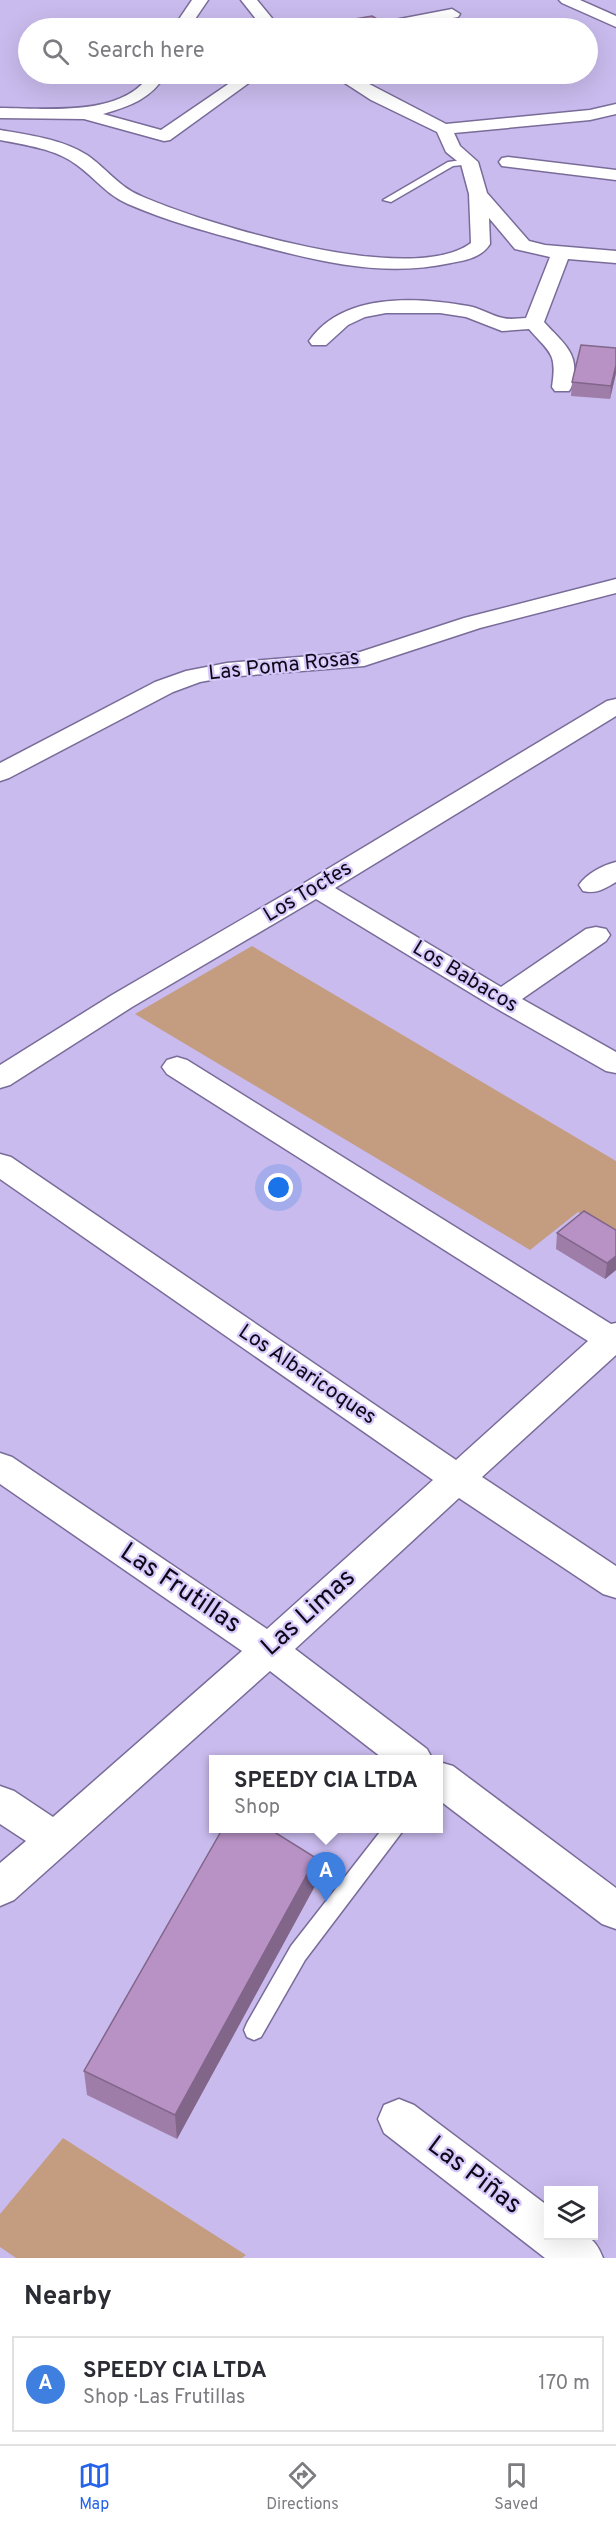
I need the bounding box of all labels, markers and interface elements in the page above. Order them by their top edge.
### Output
search box [18,18,598,84]
icon: search [39,35,72,68]
text: Search here [87,38,205,65]
street label: Las Poma Rosas [207,645,361,687]
street label: Los Toctes [259,855,357,929]
street label: Los Babacos [407,935,523,1019]
your location [264,1173,293,1202]
street label: Los Albaricoques [233,1319,381,1431]
street label: Las Frutillas [113,1536,247,1642]
street label: Las Limas [255,1562,363,1664]
popup [209,1755,443,1833]
text: SPEEDY CIA LTDA [234,1768,418,1795]
text: Shop [234,1795,280,1821]
pin: A [306,1852,346,1902]
street label: Las Piñas [420,2130,528,2222]
map controls [544,2186,598,2240]
button: layers [544,2186,598,2240]
text: Nearby [24,2281,112,2314]
text: SPEEDY CIA LTDA [83,2358,267,2385]
text: A [38,2371,53,2397]
text: 170 m [538,2371,590,2397]
text: Shop · Las Frutillas [83,2385,245,2411]
tab: Map [78,2459,111,2515]
tab: Directions [266,2459,339,2515]
tab: Saved [494,2459,538,2515]

